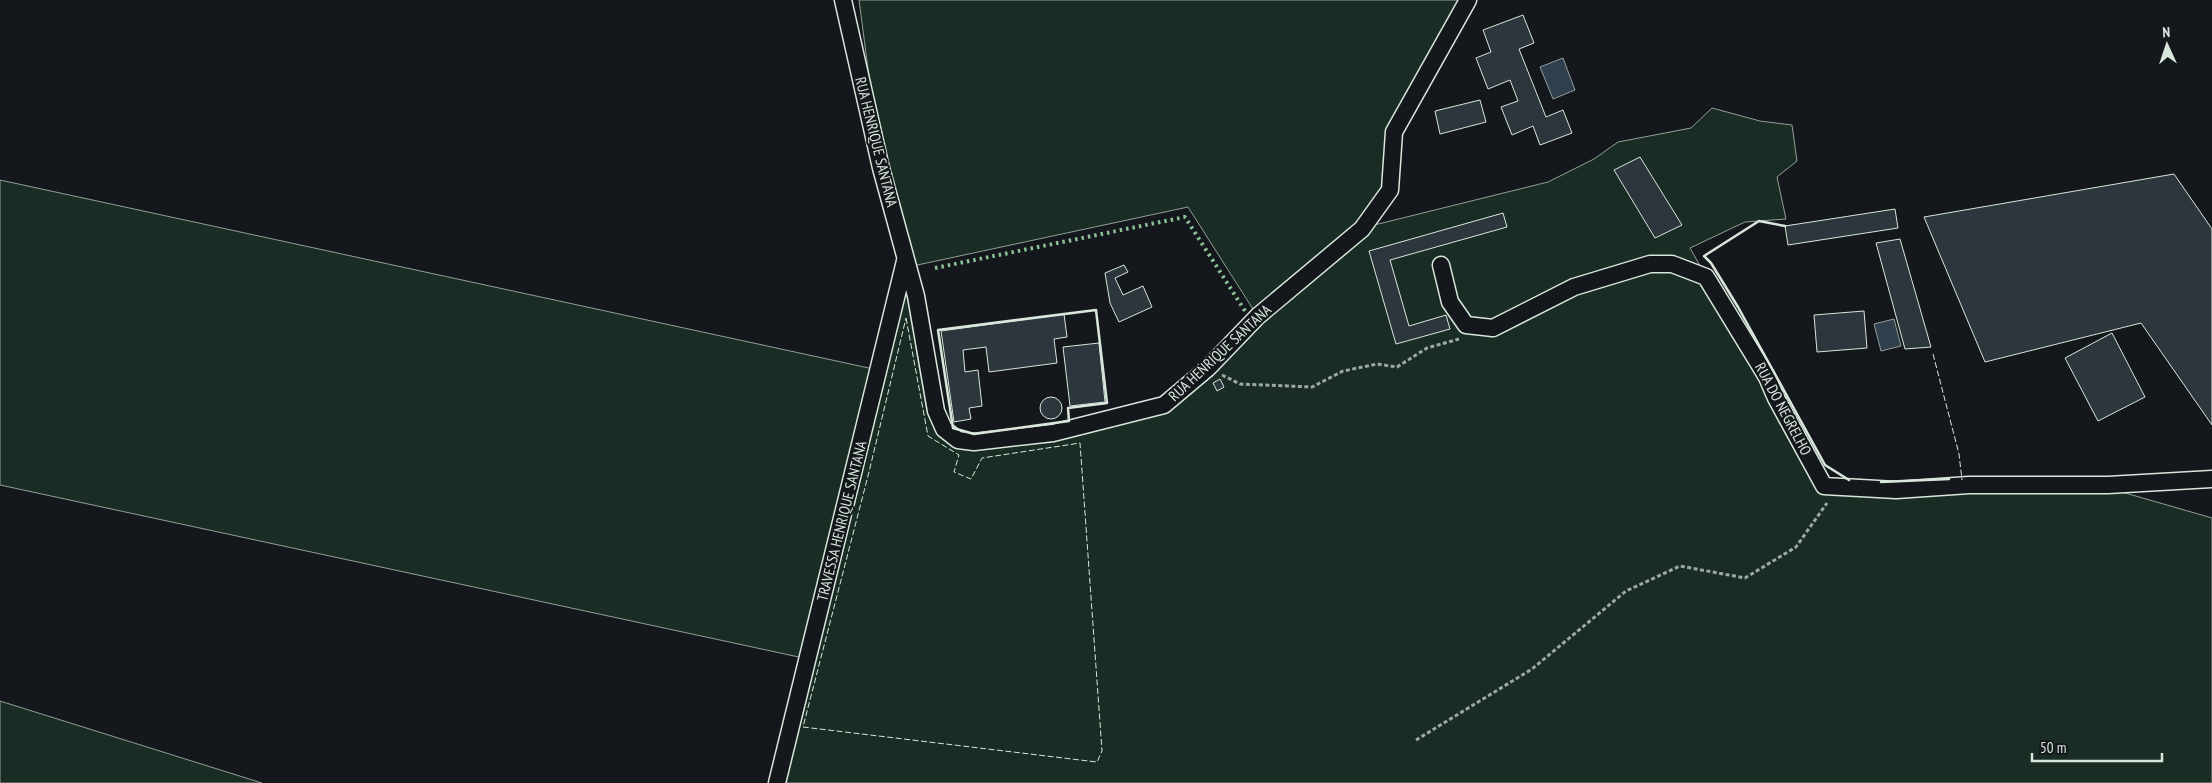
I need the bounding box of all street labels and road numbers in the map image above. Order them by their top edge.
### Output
street label: RUA HENRIQUE SANTANA [851,75,902,210]
street label: RUA HENRIQUE SANTANA [1164,300,1276,405]
street label: RUA DO NEGRELHO [1751,359,1816,458]
street label: TRAVESSA HENRIQUE SANTANA [812,438,871,603]

